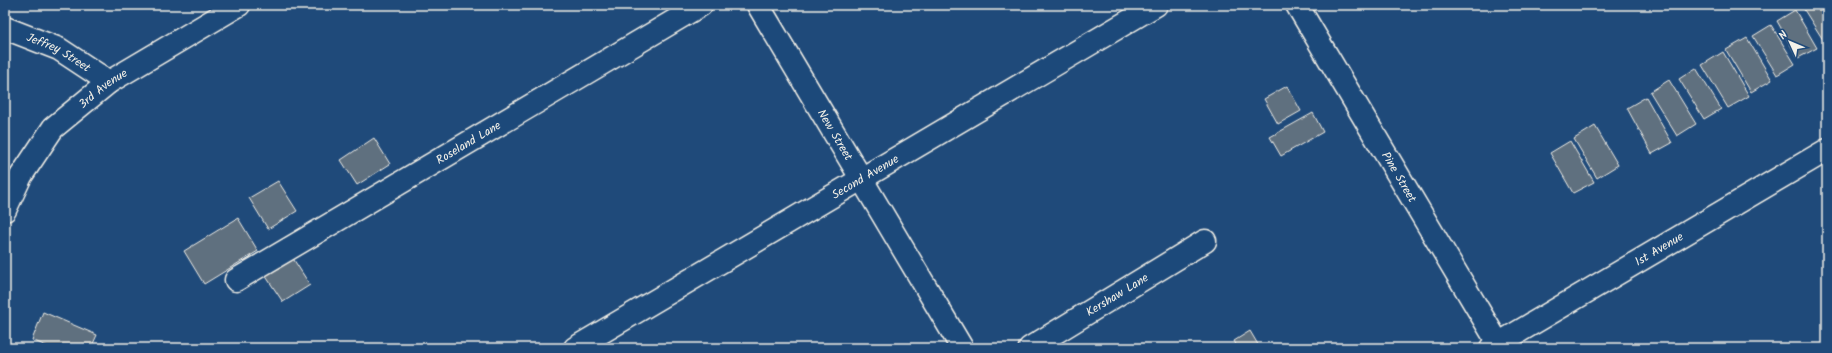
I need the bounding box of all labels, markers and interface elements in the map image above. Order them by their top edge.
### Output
north arrow [1770,22,1810,62]
text: N [1775,27,1792,45]
street label: Jeffrey Street [24,28,95,77]
street label: 3rd Avenue [74,63,131,113]
street label: New Street [812,105,858,164]
street label: Roseland Lane [432,116,505,169]
street label: Pine Street [1377,148,1422,206]
street label: Second Avenue [828,149,903,204]
street label: 1st Avenue [1631,227,1687,271]
street label: Kershaw Lane [1082,268,1153,321]

